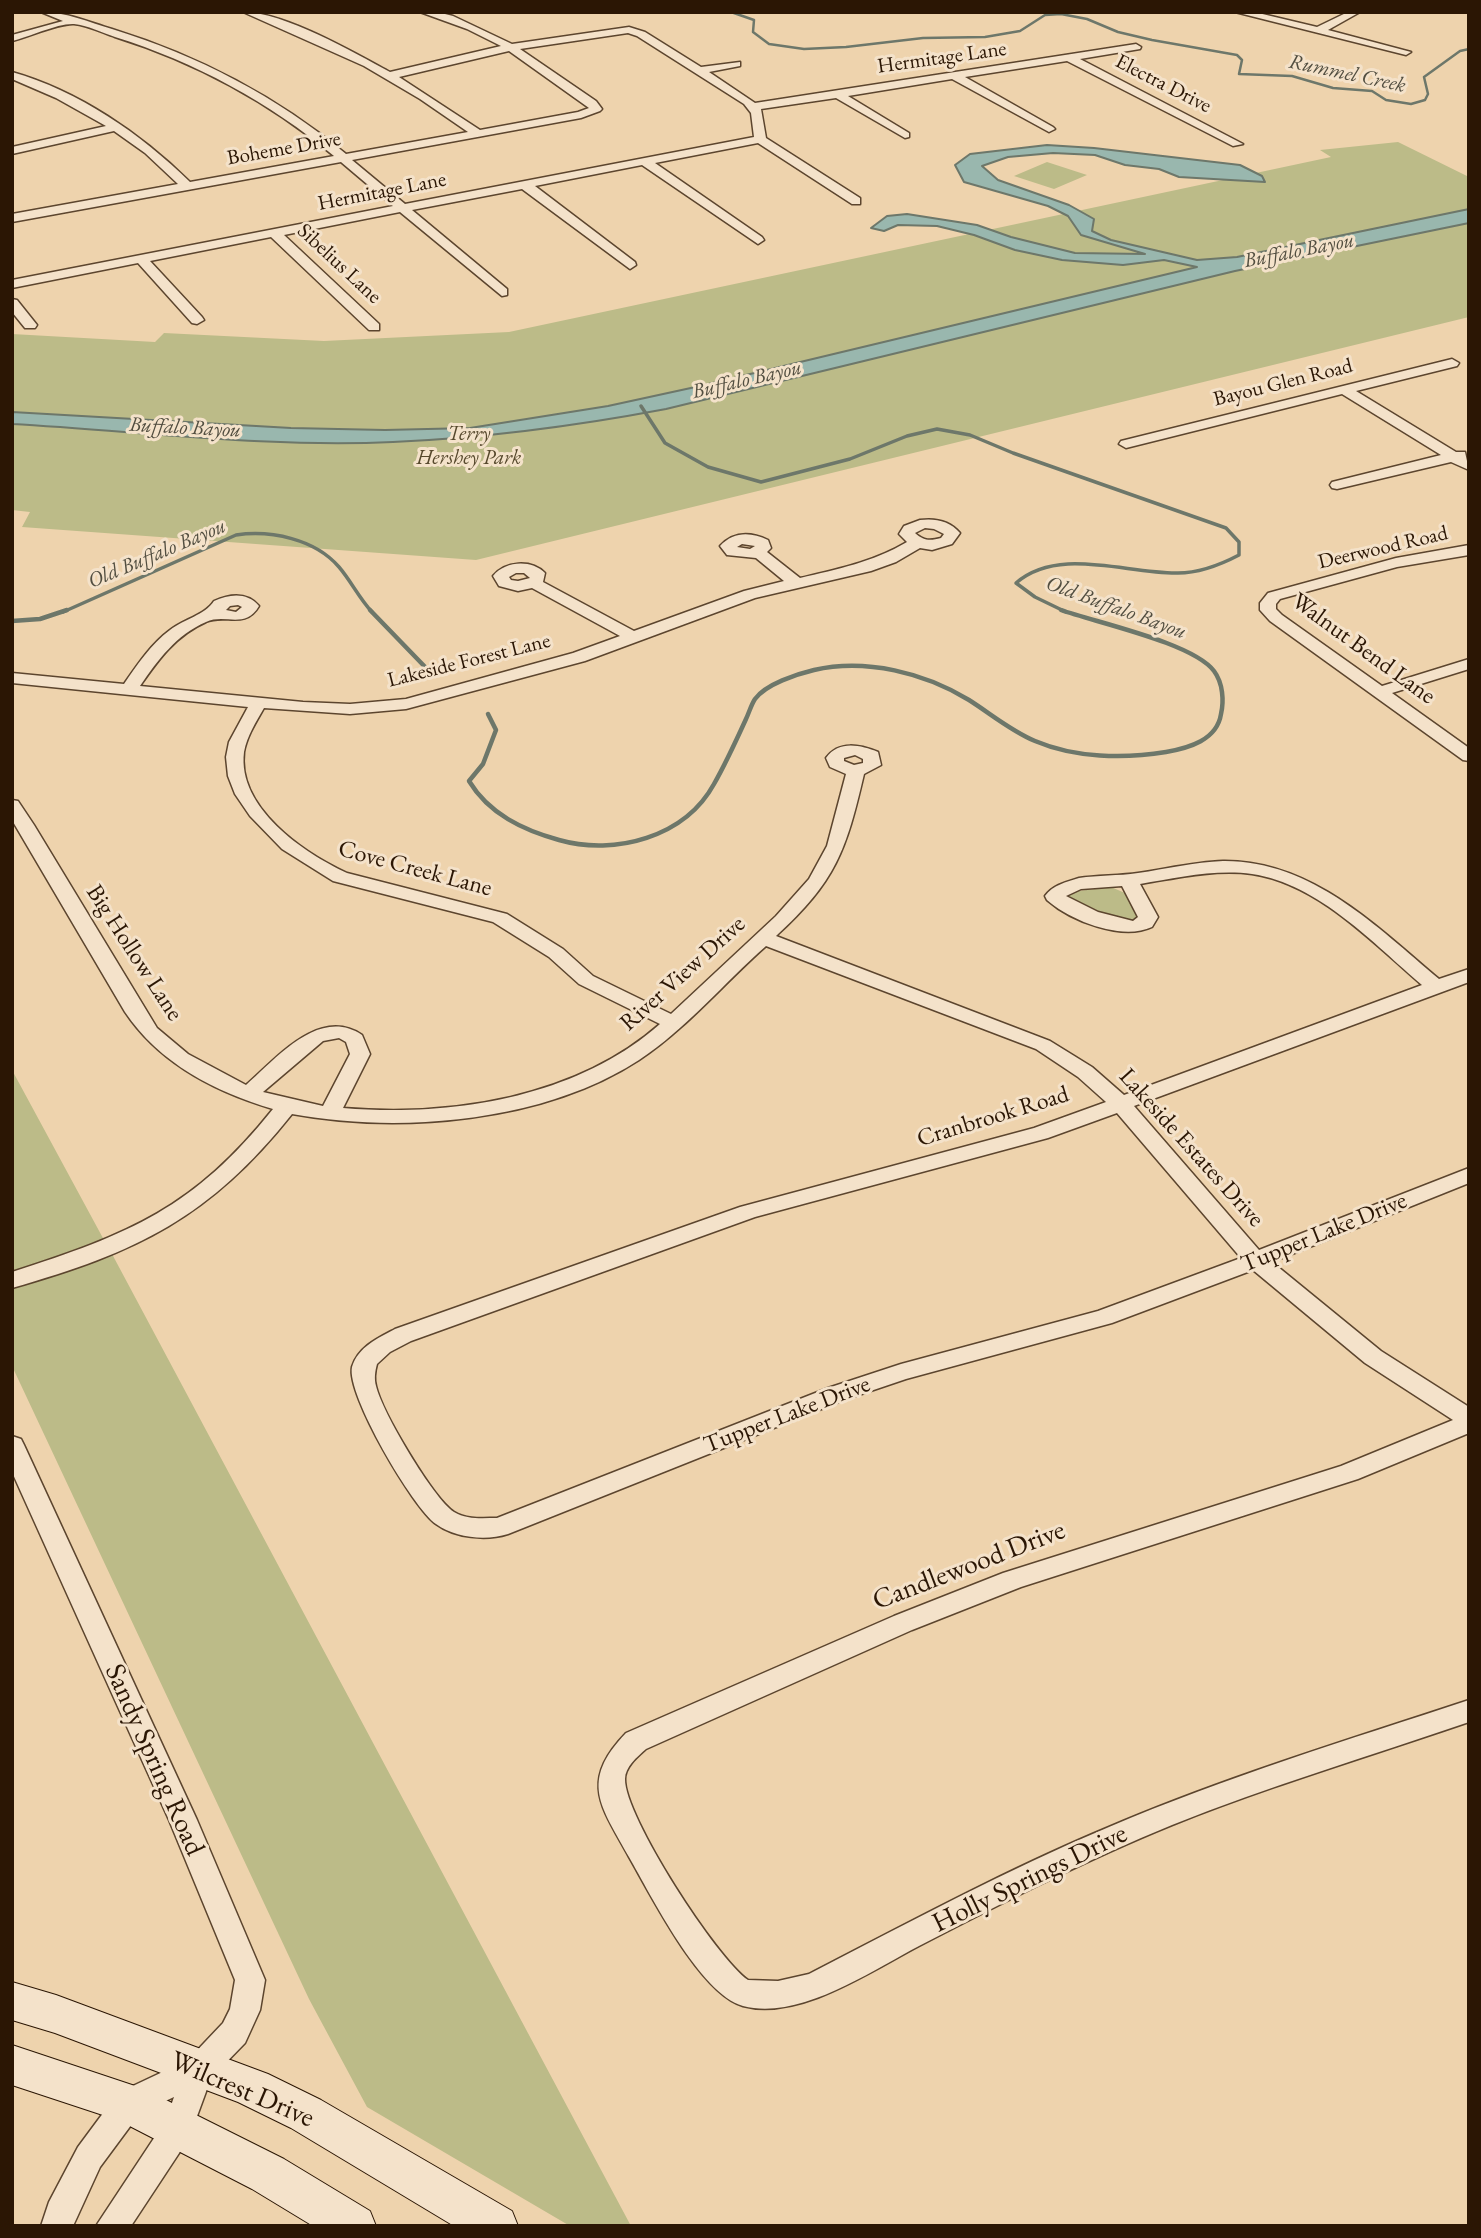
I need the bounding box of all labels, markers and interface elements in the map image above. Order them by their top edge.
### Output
street label: Hermitage Lane [876,36,1008,80]
street label: Electra Drive [1111,49,1215,119]
water label: Rummel Creek [1286,49,1408,99]
street label: Boheme Drive [225,127,343,171]
street label: Hermitage Lane [316,167,448,217]
street label: Sibelius Lane [292,219,386,309]
water label: Buffalo Bayou [1242,228,1356,274]
street label: Bayou Glen Road [1211,354,1355,412]
water label: Buffalo Bayou [690,355,804,405]
water label: Buffalo Bayou [129,412,241,444]
park label: Terry Hershey Park [417,421,521,471]
water label: Old Buffalo Bayou [84,514,230,594]
street label: Deerwood Road [1316,521,1450,575]
water label: Old Buffalo Bayou [1042,571,1190,645]
street label: Walnut Bend Lane [1285,587,1441,711]
street label: Lakeside Forest Lane [385,629,553,693]
street label: Cove Creek Lane [335,835,495,903]
street label: Big Hollow Lane [79,880,189,1026]
street label: River View Drive [614,910,752,1038]
street label: Lakeside Estates Drive [1112,1063,1270,1233]
street label: Cranbrook Road [914,1080,1072,1154]
street label: Tupper Lake Drive [1237,1187,1411,1279]
street label: Tupper Lake Drive [700,1370,874,1460]
street label: Candlewood Drive [868,1514,1070,1618]
street label: Sandy Spring Road [97,1659,211,1861]
street label: Holly Springs Drive [927,1817,1133,1941]
street label: Wilcrest Drive [165,2045,319,2135]

